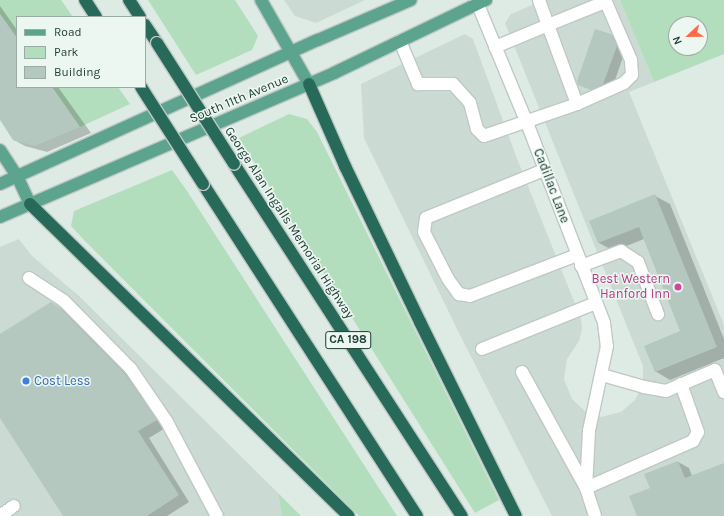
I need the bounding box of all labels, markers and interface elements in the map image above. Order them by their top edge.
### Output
legend [16,16,146,88]
north arrow [668,16,708,56]
text: Road [54,25,82,39]
text: N [670,34,685,46]
text: Park [54,45,78,59]
text: Building [54,65,100,79]
street label: South 11th Avenue [187,71,291,127]
street label: George Alan Ingalls Memorial Highway [221,124,357,322]
street label: Cadillac Lane [530,146,572,226]
place label: Best Western Hanford Inn [592,272,670,303]
marker: Best Western Hanford Inn [673,282,683,292]
road number: CA 198 [325,330,371,350]
place label: Cost Less [34,373,90,389]
marker: Cost Less [21,376,31,386]

